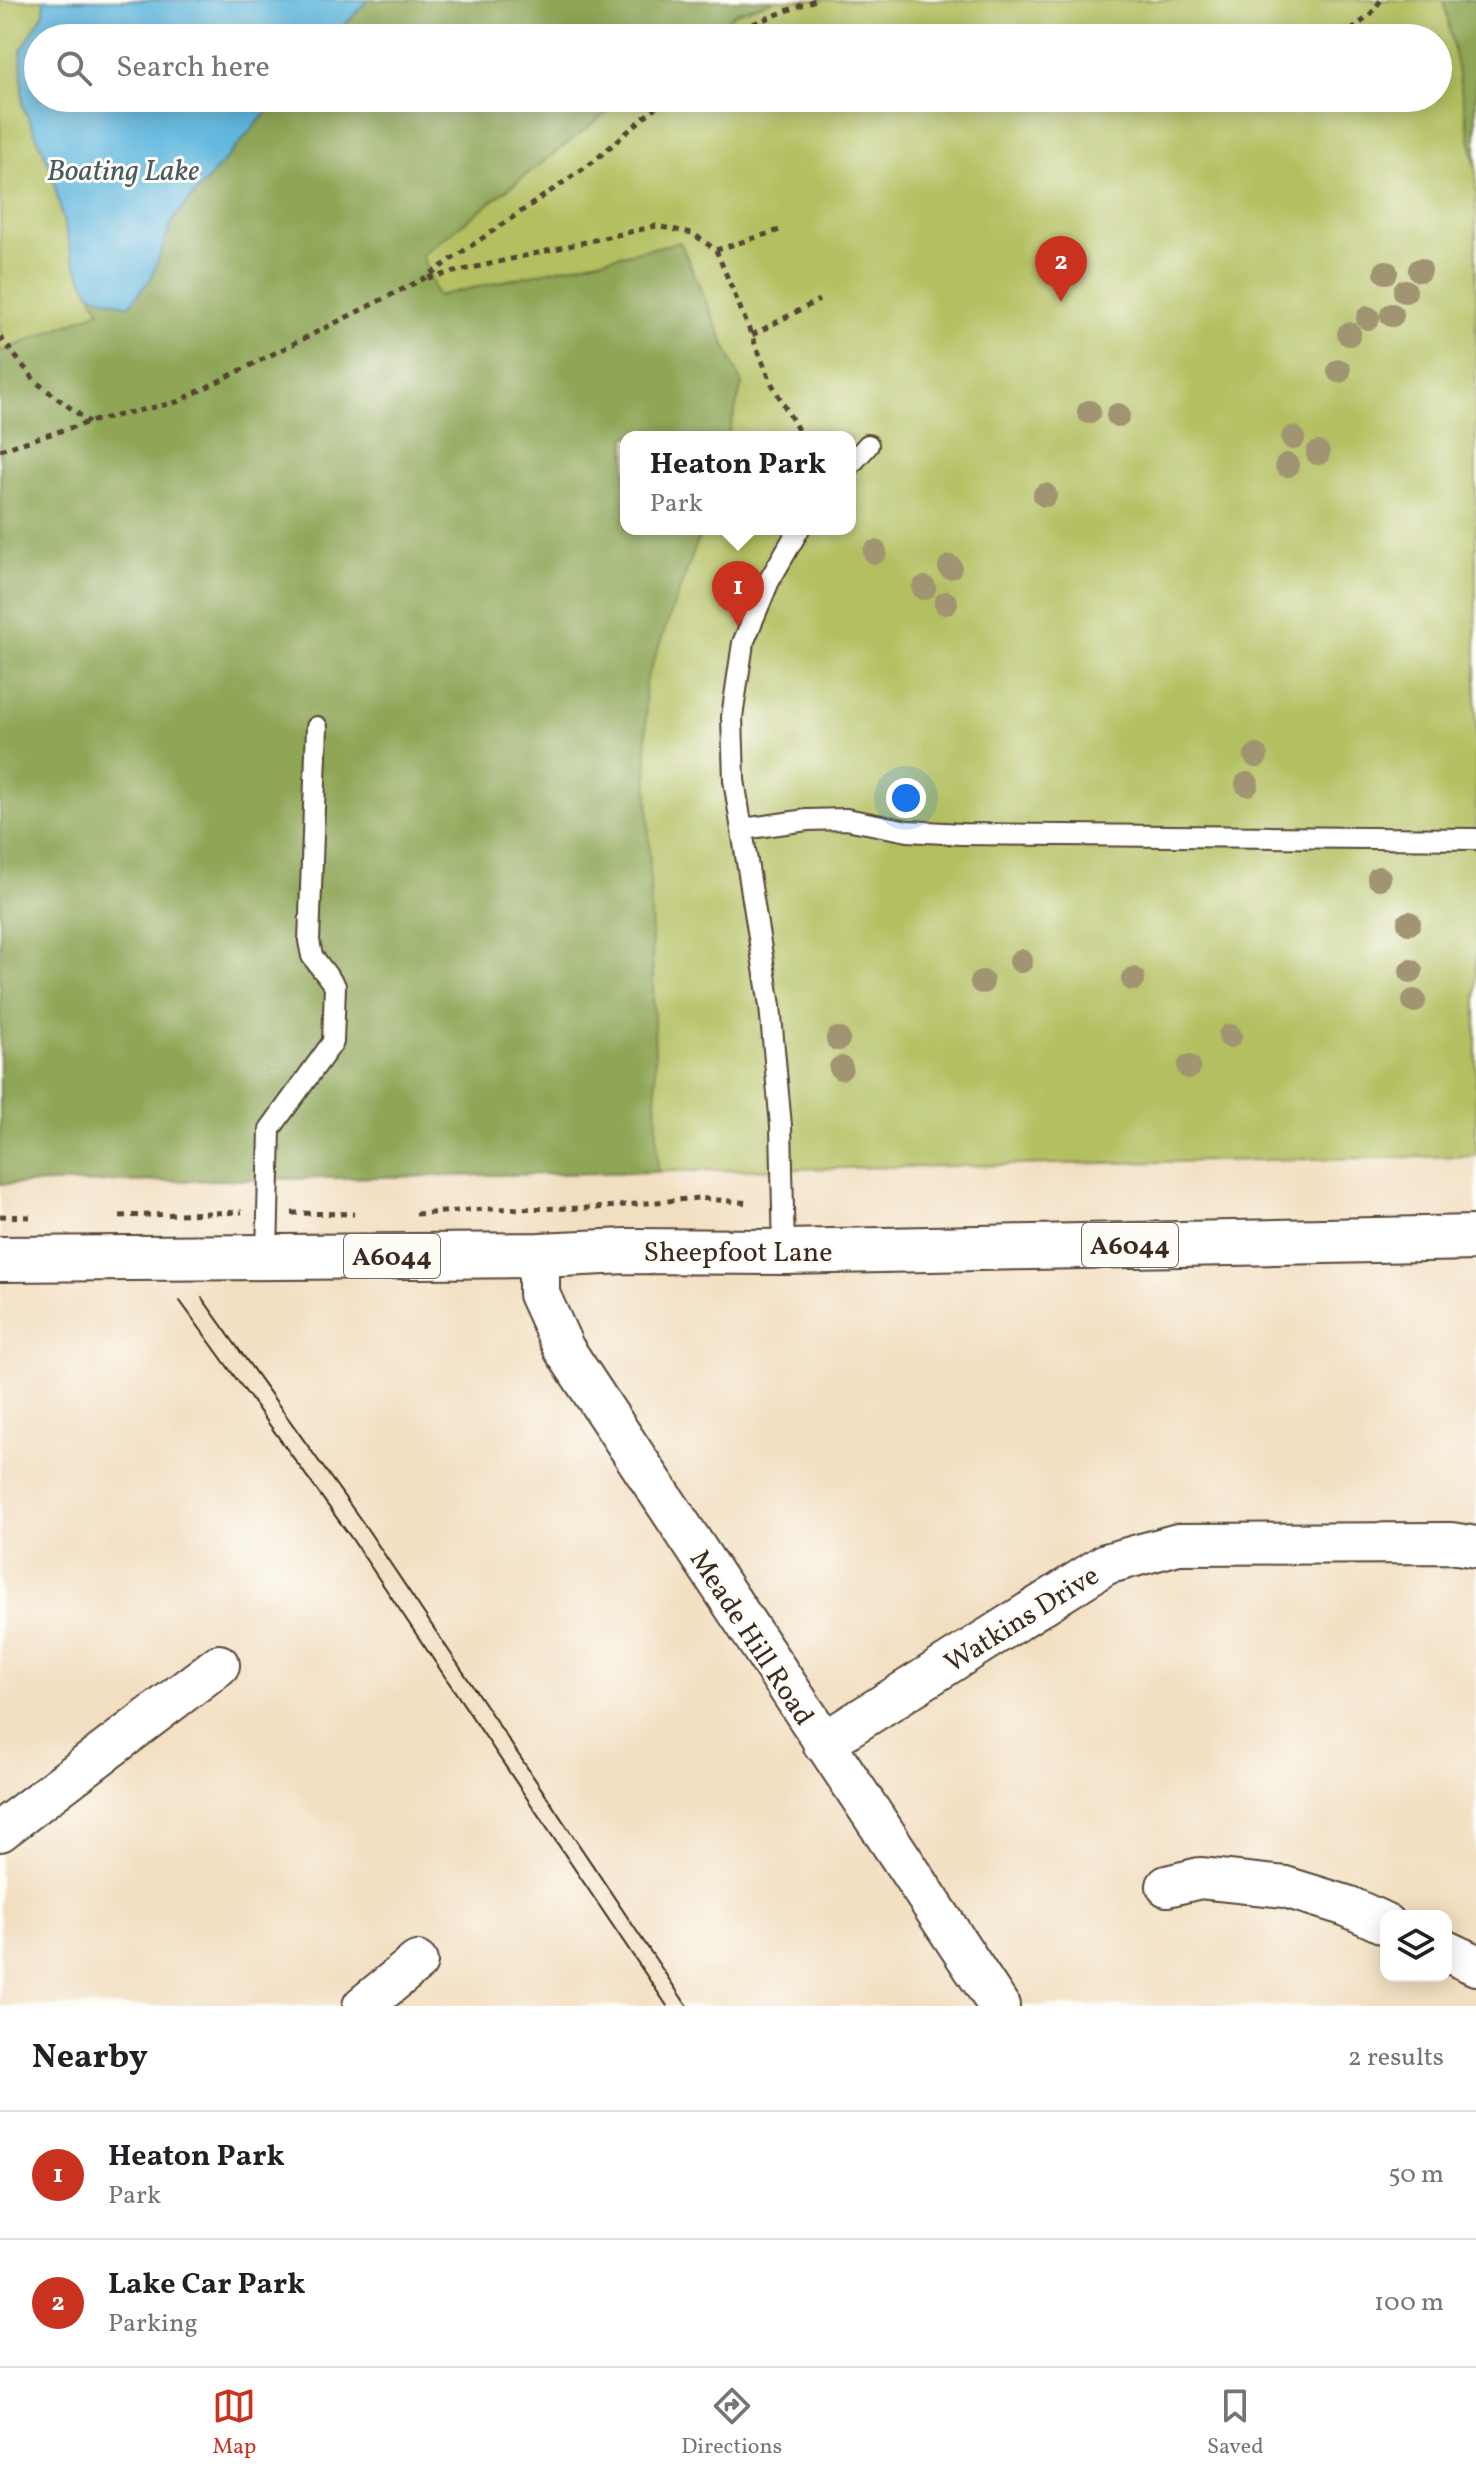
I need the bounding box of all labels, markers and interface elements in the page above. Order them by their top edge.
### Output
search box [24,24,1452,112]
icon: search [52,46,96,90]
text: Search here [116,47,270,89]
water label: Boating Lake [47,151,199,193]
pin: 2 [1035,236,1087,302]
popup [620,431,856,535]
text: Heaton Park [650,444,826,486]
text: Park [650,486,703,522]
pin: 1 [712,561,764,627]
your location [886,778,926,818]
road number: A6044 [1082,1223,1178,1267]
road number: A6044 [344,1234,440,1278]
street label: Sheepfoot Lane [643,1234,833,1273]
street label: Meade Hill Road [679,1543,822,1734]
street label: Watkins Drive [937,1557,1107,1683]
map controls [1380,1910,1452,1982]
button: layers [1380,1910,1452,1982]
text: Nearby [32,2035,148,2082]
text: 2 results [1348,2040,1444,2076]
text: Heaton Park [108,2136,285,2178]
text: 1 [53,2157,63,2193]
text: 50 m [1388,2157,1444,2193]
text: Park [108,2178,161,2214]
text: Lake Car Park [108,2264,305,2306]
text: 2 [51,2285,65,2321]
text: 100 m [1374,2285,1444,2321]
text: Parking [108,2306,198,2342]
tab: Map [212,2384,256,2463]
tab: Directions [681,2384,782,2463]
tab: Saved [1207,2384,1264,2463]

